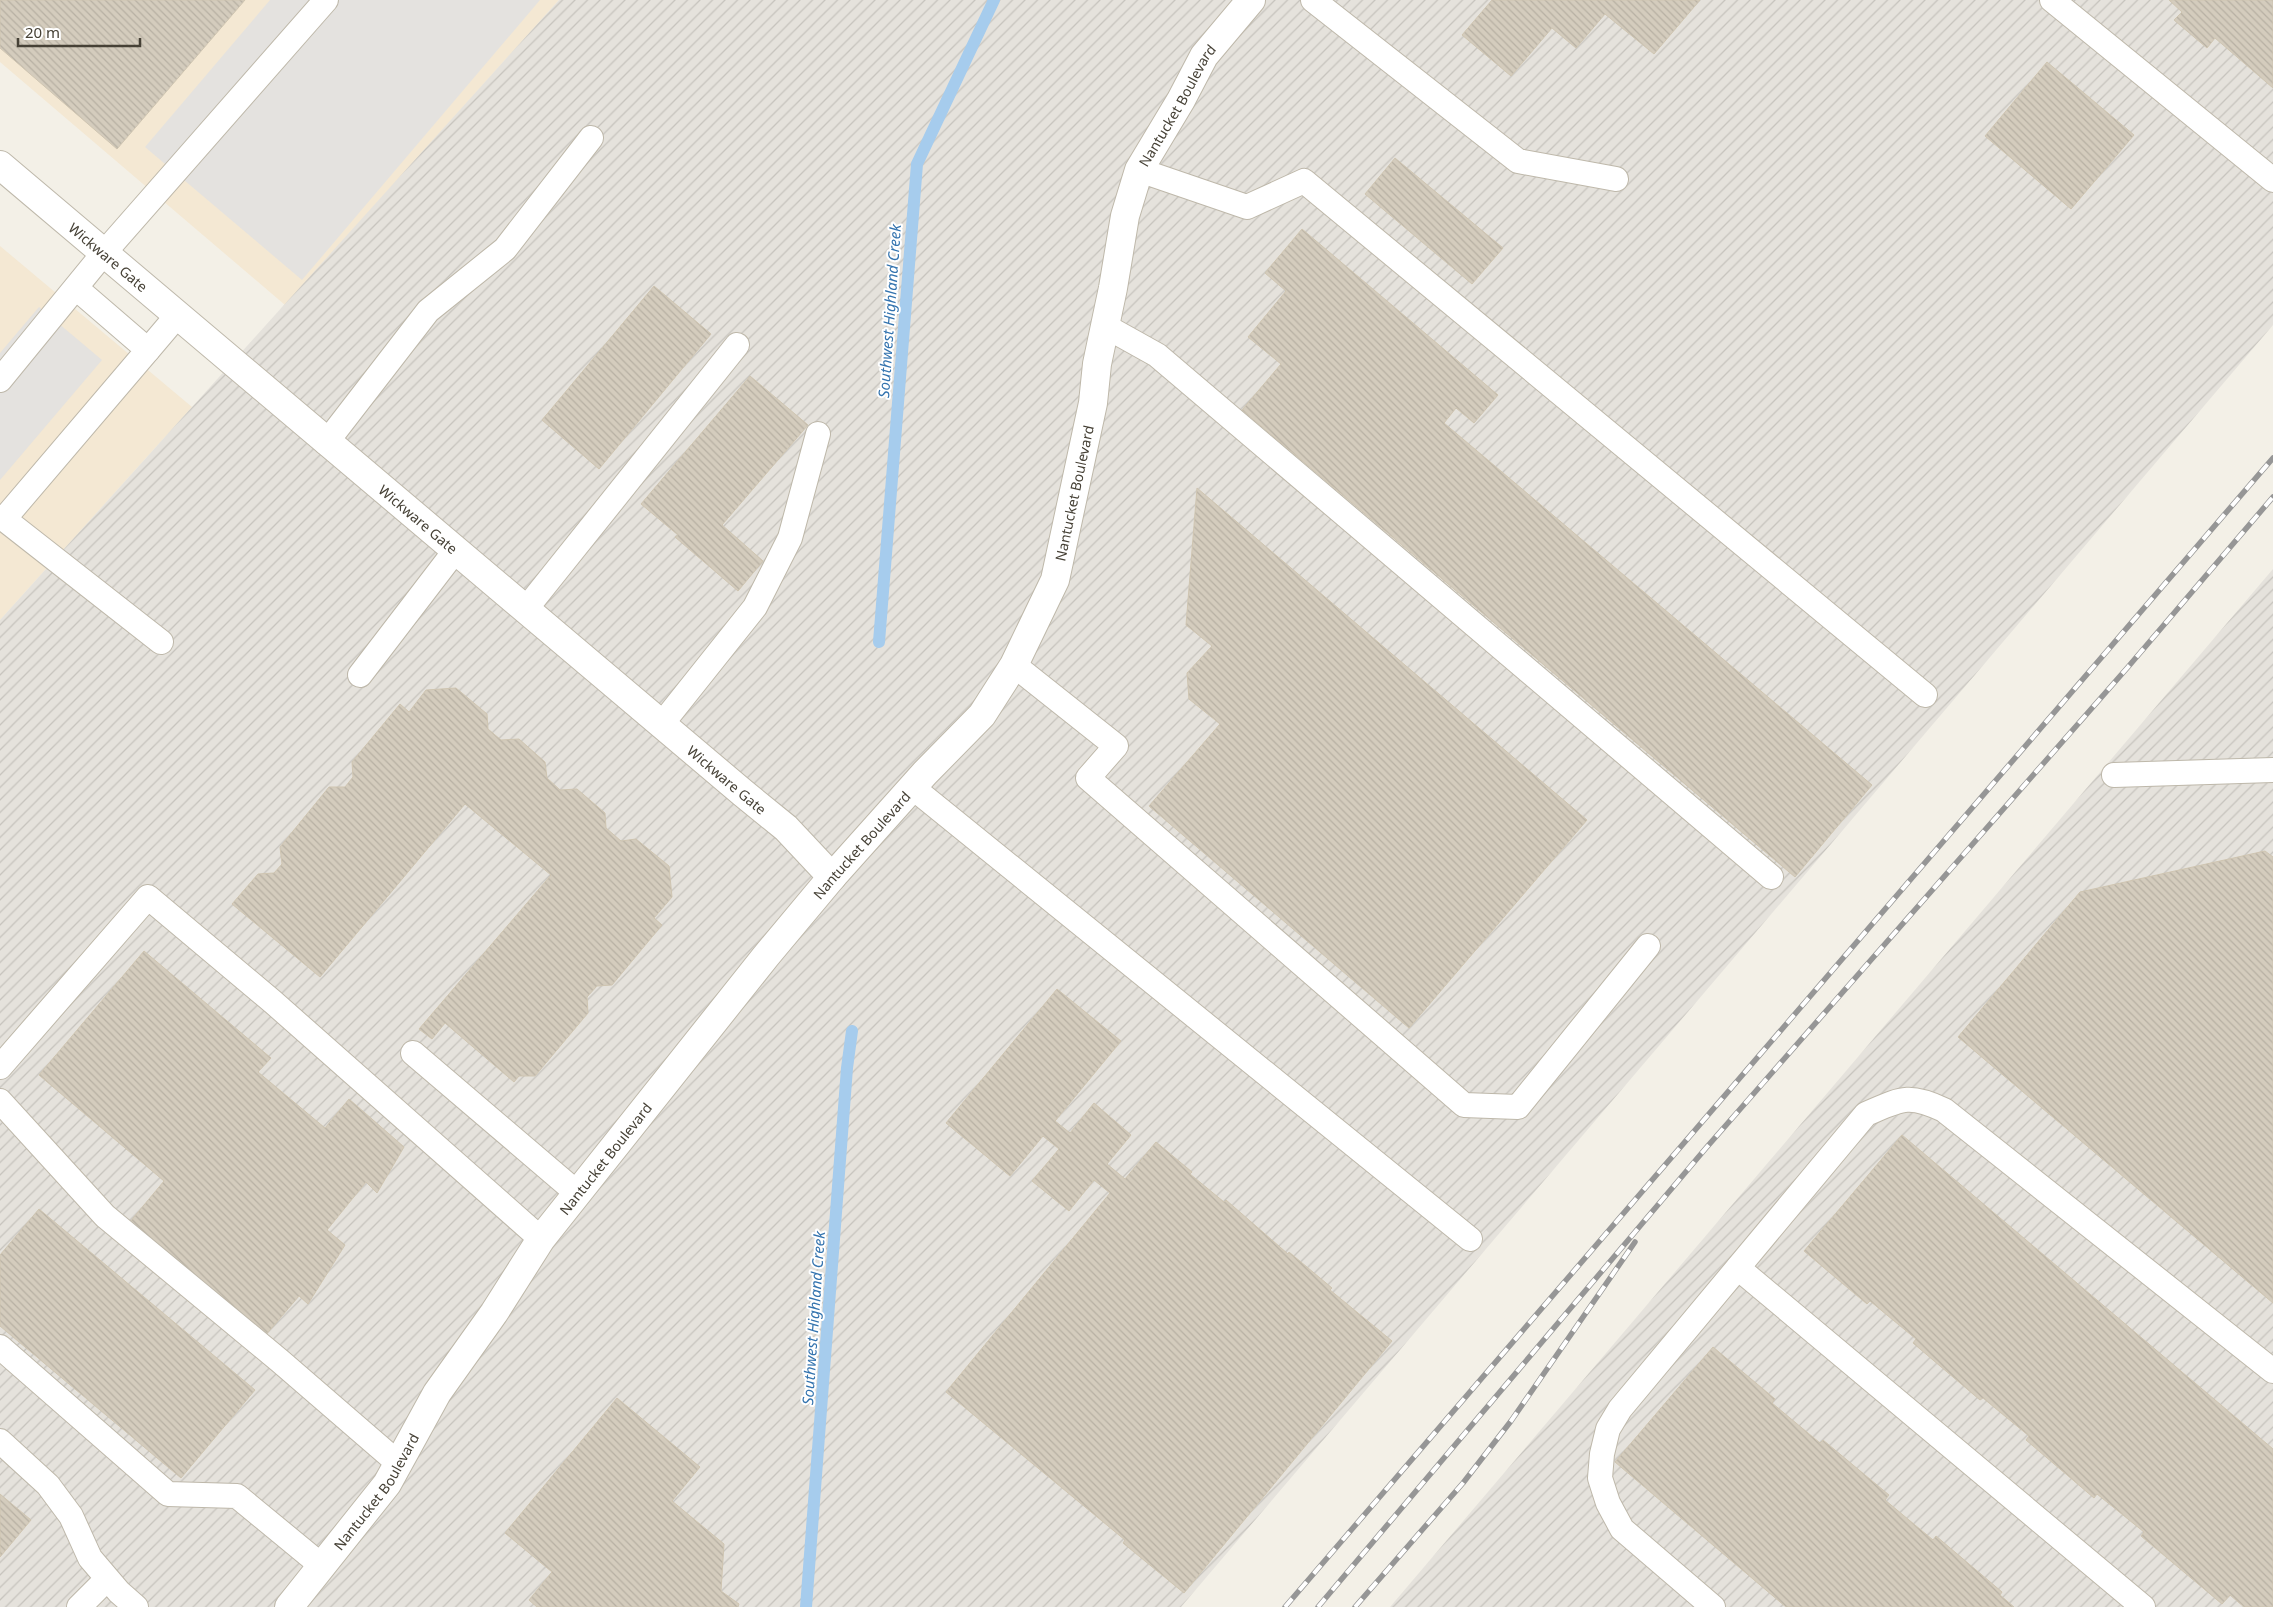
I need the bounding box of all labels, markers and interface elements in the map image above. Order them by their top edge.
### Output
scale bar [18,15,140,47]
text: 20 m [25,22,60,42]
street label: Nantucket Boulevard [1134,40,1220,170]
street label: Wickware Gate [65,218,152,296]
water label: Southwest Highland Creek [873,223,905,399]
street label: Nantucket Boulevard [1050,423,1097,563]
street label: Wickware Gate [375,480,462,558]
street label: Wickware Gate [684,741,771,818]
street label: Nantucket Boulevard [808,787,914,903]
street label: Nantucket Boulevard [555,1098,656,1218]
water label: Southwest Highland Creek [797,1230,829,1406]
street label: Nantucket Boulevard [329,1430,423,1554]

